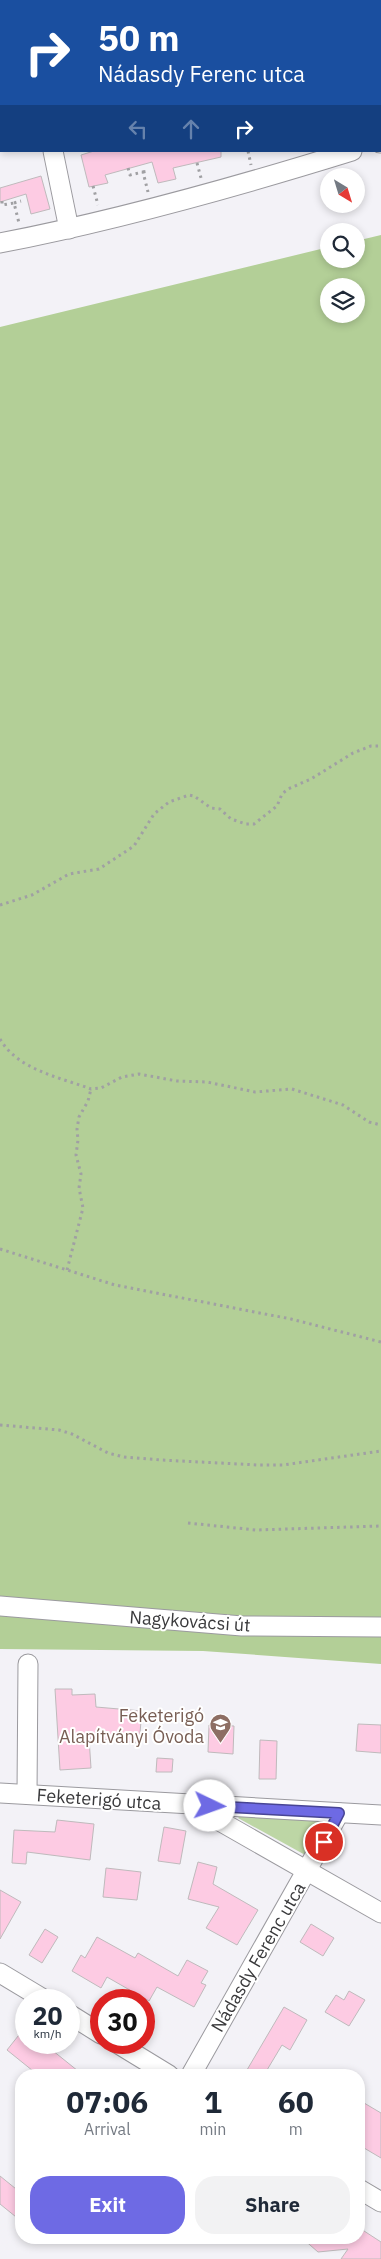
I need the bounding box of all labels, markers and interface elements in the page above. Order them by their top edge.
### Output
text: 50 m [98,15,180,61]
icon: right [15,20,80,85]
text: Nádasdy Ferenc utca [98,59,305,88]
icon: left [124,115,152,143]
icon: ahead [177,115,205,143]
icon: right [230,115,258,143]
north arrow [320,168,365,212]
map controls [320,168,365,323]
button: search [320,223,365,268]
button: layers [320,278,365,323]
street label: Nagykovácsi út [129,1605,251,1637]
place label: Feketerigó Alapítványi Óvoda [59,1704,204,1748]
school or university icon: Feketerigó Alapítványi Óvoda [208,1713,232,1744]
position arrow [183,1779,235,1831]
street label: Feketerigó utca [36,1783,162,1815]
pin [303,1821,345,1863]
icon: arrive [310,1828,338,1856]
street label: Nádasdy Ferenc utca [206,1878,310,2036]
speed limit sign: 30 [90,1989,155,2054]
text: 20 [32,1999,63,2032]
text: km/h [33,2026,62,2041]
text: 07:06 [66,2082,148,2121]
text: 1 [204,2082,222,2121]
text: 60 [278,2082,314,2121]
text: Arrival [84,2119,131,2139]
text: min [199,2119,226,2139]
text: m [289,2119,303,2139]
button: Exit [30,2176,185,2234]
button: Share [195,2176,350,2234]

